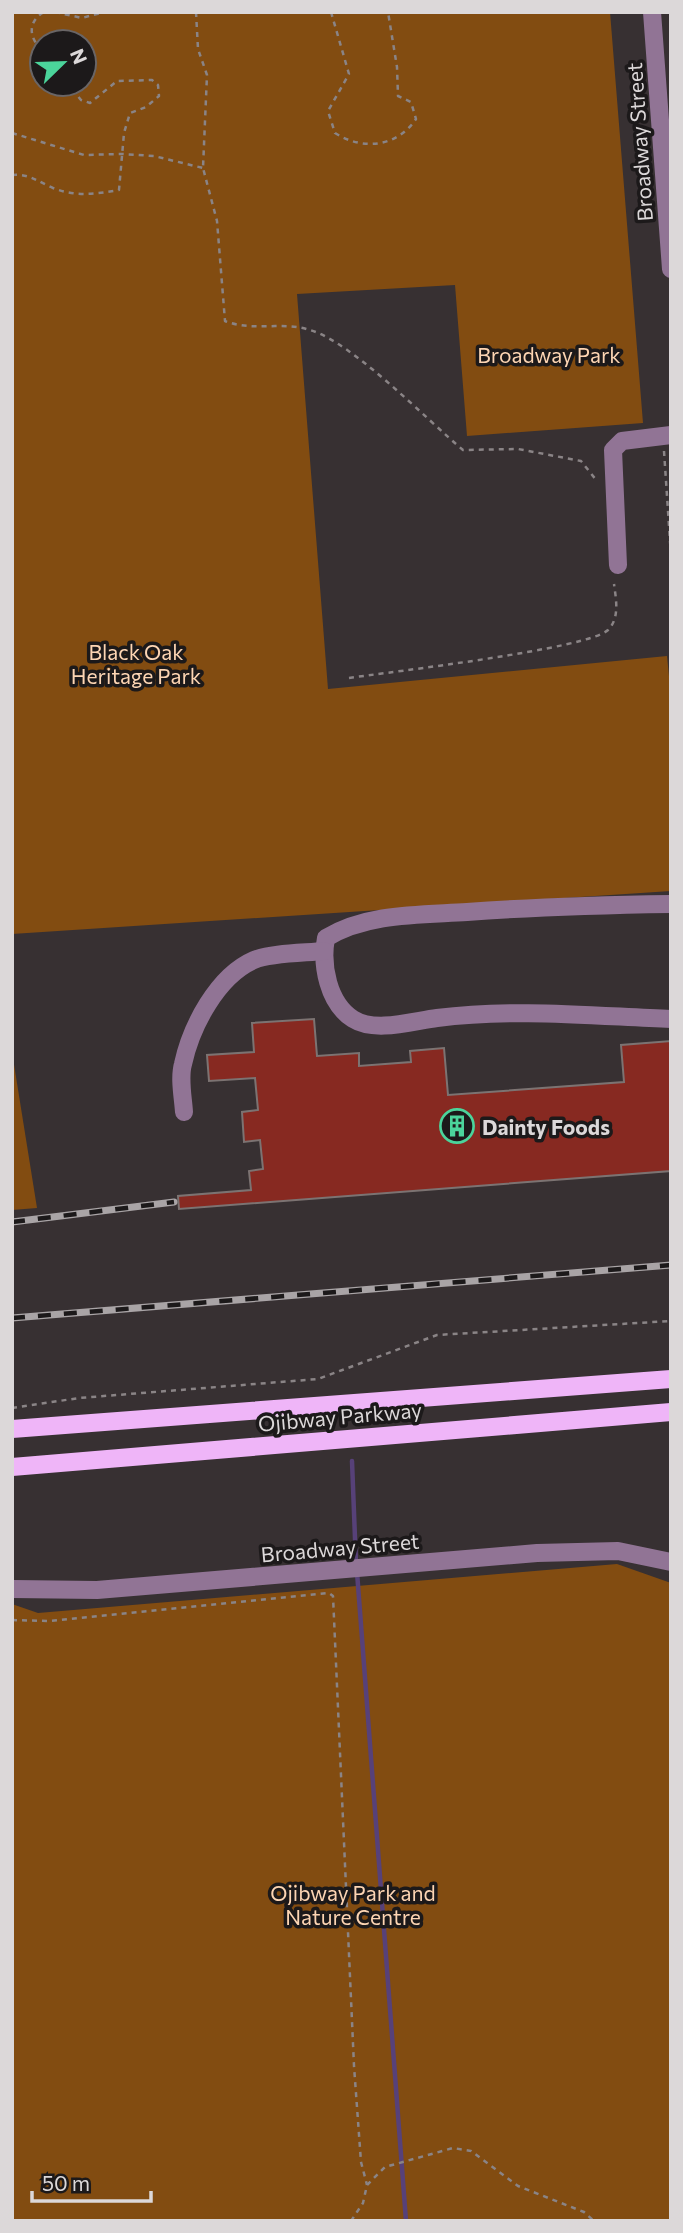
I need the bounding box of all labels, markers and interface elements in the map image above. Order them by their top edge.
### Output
north arrow [28,28,98,98]
text: N [66,45,92,67]
street label: Broadway Street [621,62,657,222]
park label: Broadway Park [477,342,621,367]
park label: Black Oak Heritage Park [71,639,201,688]
building icon: Dainty Foods [438,1107,476,1145]
place label: Dainty Foods [482,1114,610,1139]
street label: Ojibway Parkway [257,1396,423,1436]
street label: Broadway Street [260,1528,420,1566]
park label: Ojibway Park and Nature Centre [270,1880,436,1929]
scale bar [32,2160,150,2204]
text: 50 m [42,2170,90,2195]

